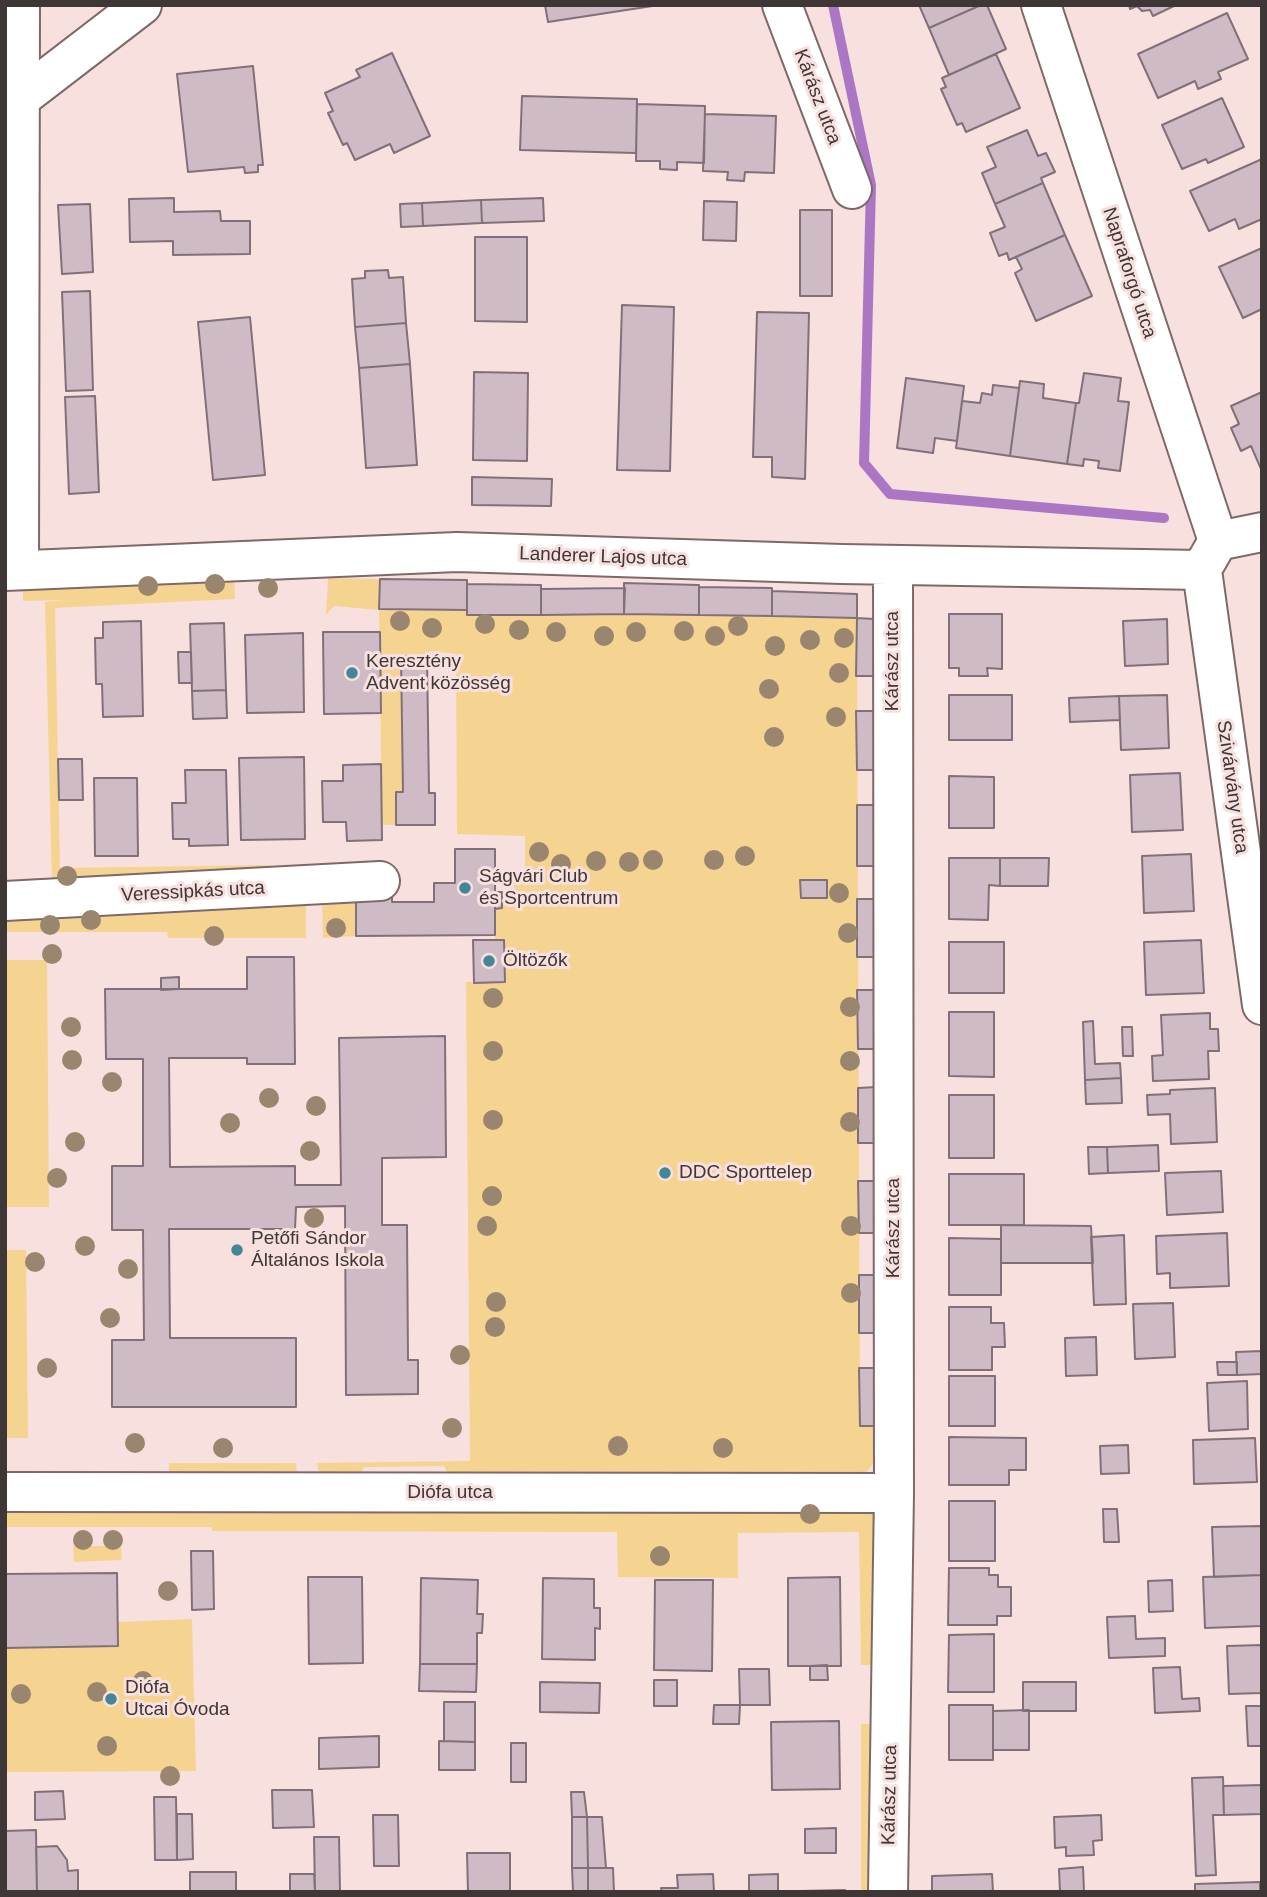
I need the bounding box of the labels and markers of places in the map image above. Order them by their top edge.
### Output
place label: Keresztény Advent közösség [366,651,511,695]
marker: Keresztény Advent közösség [344,665,360,681]
place label: Ságvári Club és Sportcentrum [479,866,618,910]
marker: Ságvári Club és Sportcentrum [457,880,473,896]
place label: Öltözők [503,950,567,972]
marker: Öltözők [481,953,497,969]
place label: DDC Sporttelep [679,1162,812,1184]
marker: DDC Sporttelep [657,1165,673,1181]
place label: Petőfi Sándor Általános Iskola [251,1228,384,1272]
marker: Petőfi Sándor Általános Iskola [229,1242,245,1258]
place label: Diófa Utcai Óvoda [125,1677,230,1721]
marker: Diófa Utcai Óvoda [103,1691,119,1707]

